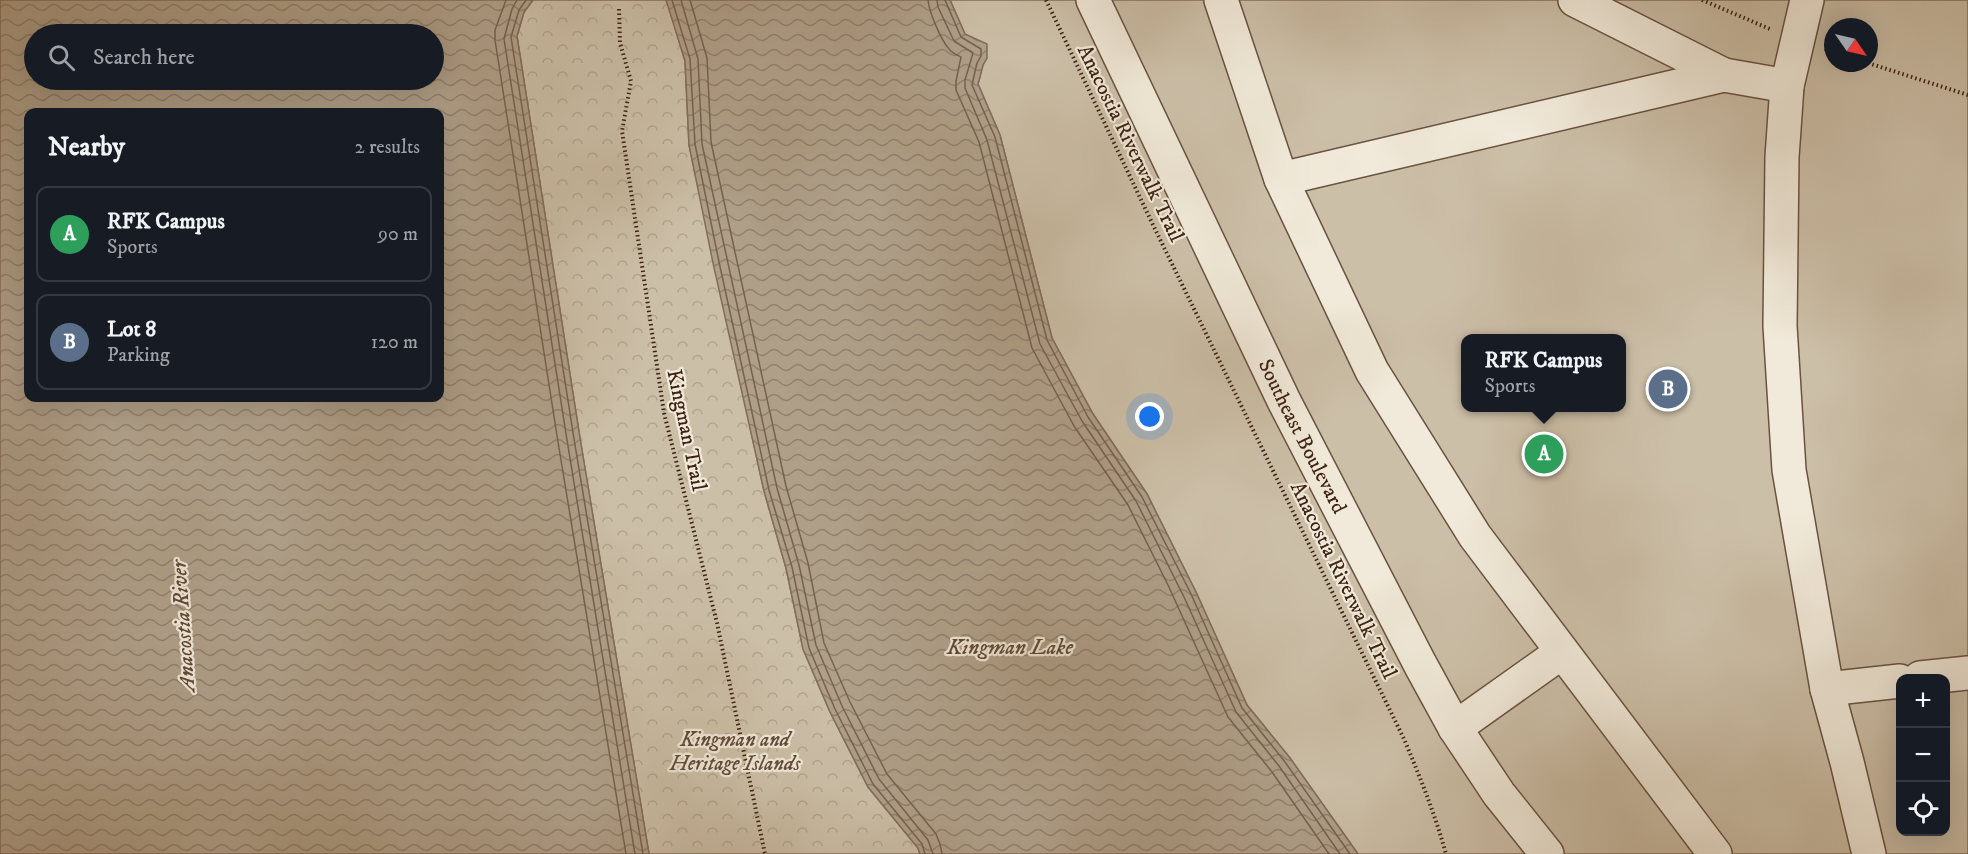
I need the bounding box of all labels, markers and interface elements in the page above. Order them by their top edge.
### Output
north arrow [1824,18,1878,72]
search box [24,24,444,90]
icon: search [45,41,78,74]
street label: Anacostia Riverwalk Trail [1071,41,1189,247]
text: Search here [93,44,195,71]
text: Nearby [48,131,125,164]
text: 2 results [355,135,420,160]
text: RFK Campus [107,208,225,235]
text: A [63,222,76,247]
text: 90 m [378,222,418,247]
text: Sports [107,235,158,260]
text: Lot 8 [107,316,156,343]
text: B [63,330,76,355]
text: 120 m [371,330,418,355]
popup [1461,334,1626,412]
text: Parking [107,343,170,368]
text: RFK Campus [1485,347,1602,374]
street label: Southeast Boulevard [1252,355,1352,519]
pin: B [1648,366,1688,412]
street label: Kingman Trail [660,367,712,494]
text: Sports [1485,374,1535,399]
your location [1135,402,1164,431]
pin: A [1524,432,1564,476]
street label: Anacostia Riverwalk Trail [1284,478,1402,684]
water label: Anacostia River [165,557,202,695]
water label: Kingman Lake [946,634,1073,661]
map controls [1896,674,1950,836]
button: + [1896,674,1950,728]
park label: Kingman and Heritage Islands [669,727,801,777]
button: − [1896,728,1950,782]
button: locate [1896,782,1950,836]

